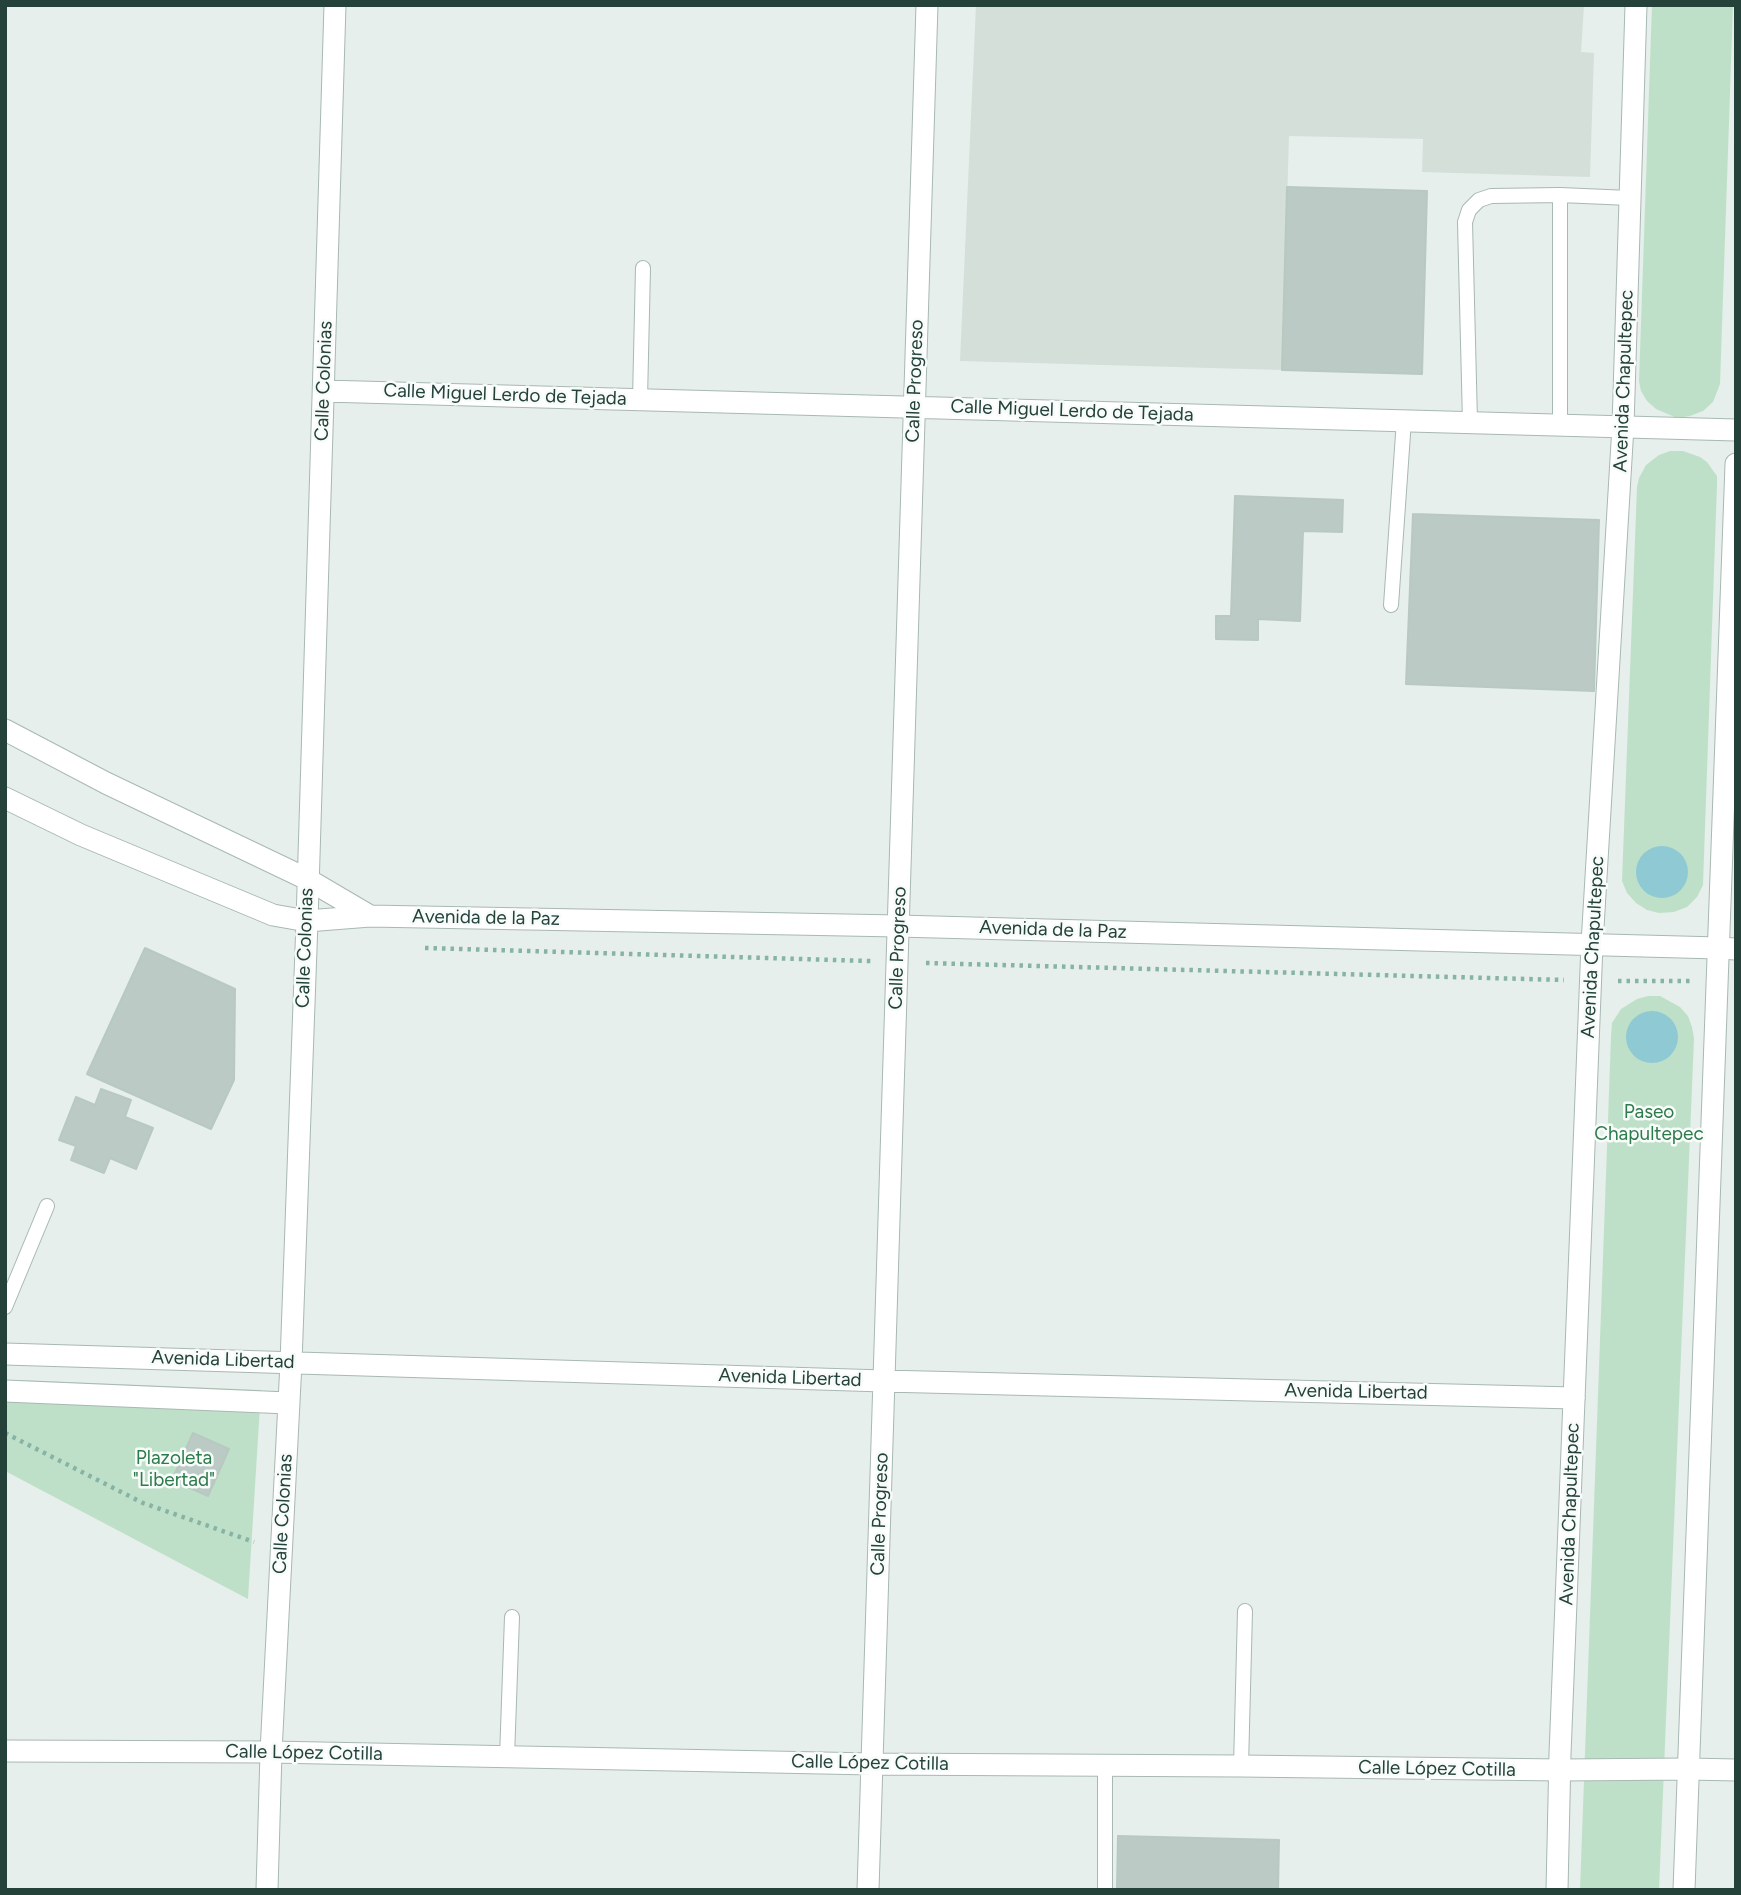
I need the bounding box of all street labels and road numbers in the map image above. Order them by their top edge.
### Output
street label: Avenida Chapultepec [1609,289,1639,473]
street label: Calle Progreso [901,319,929,443]
street label: Calle Colonias [311,320,337,442]
street label: Calle Miguel Lerdo de Tejada [383,379,627,411]
street label: Calle Miguel Lerdo de Tejada [950,395,1194,427]
street label: Avenida Chapultepec [1577,855,1609,1039]
street label: Calle Progreso [884,886,912,1010]
street label: Calle Colonias [292,887,318,1009]
street label: Avenida de la Paz [412,905,560,931]
street label: Avenida de la Paz [979,916,1127,944]
street label: Avenida Libertad [151,1346,295,1374]
street label: Avenida Libertad [718,1364,862,1392]
street label: Avenida Libertad [1284,1379,1428,1405]
street label: Avenida Chapultepec [1555,1422,1585,1606]
street label: Calle Progreso [866,1452,894,1576]
street label: Calle Colonias [268,1453,298,1575]
street label: Calle López Cotilla [225,1740,383,1766]
street label: Calle López Cotilla [791,1750,949,1776]
street label: Calle López Cotilla [1358,1756,1516,1782]

